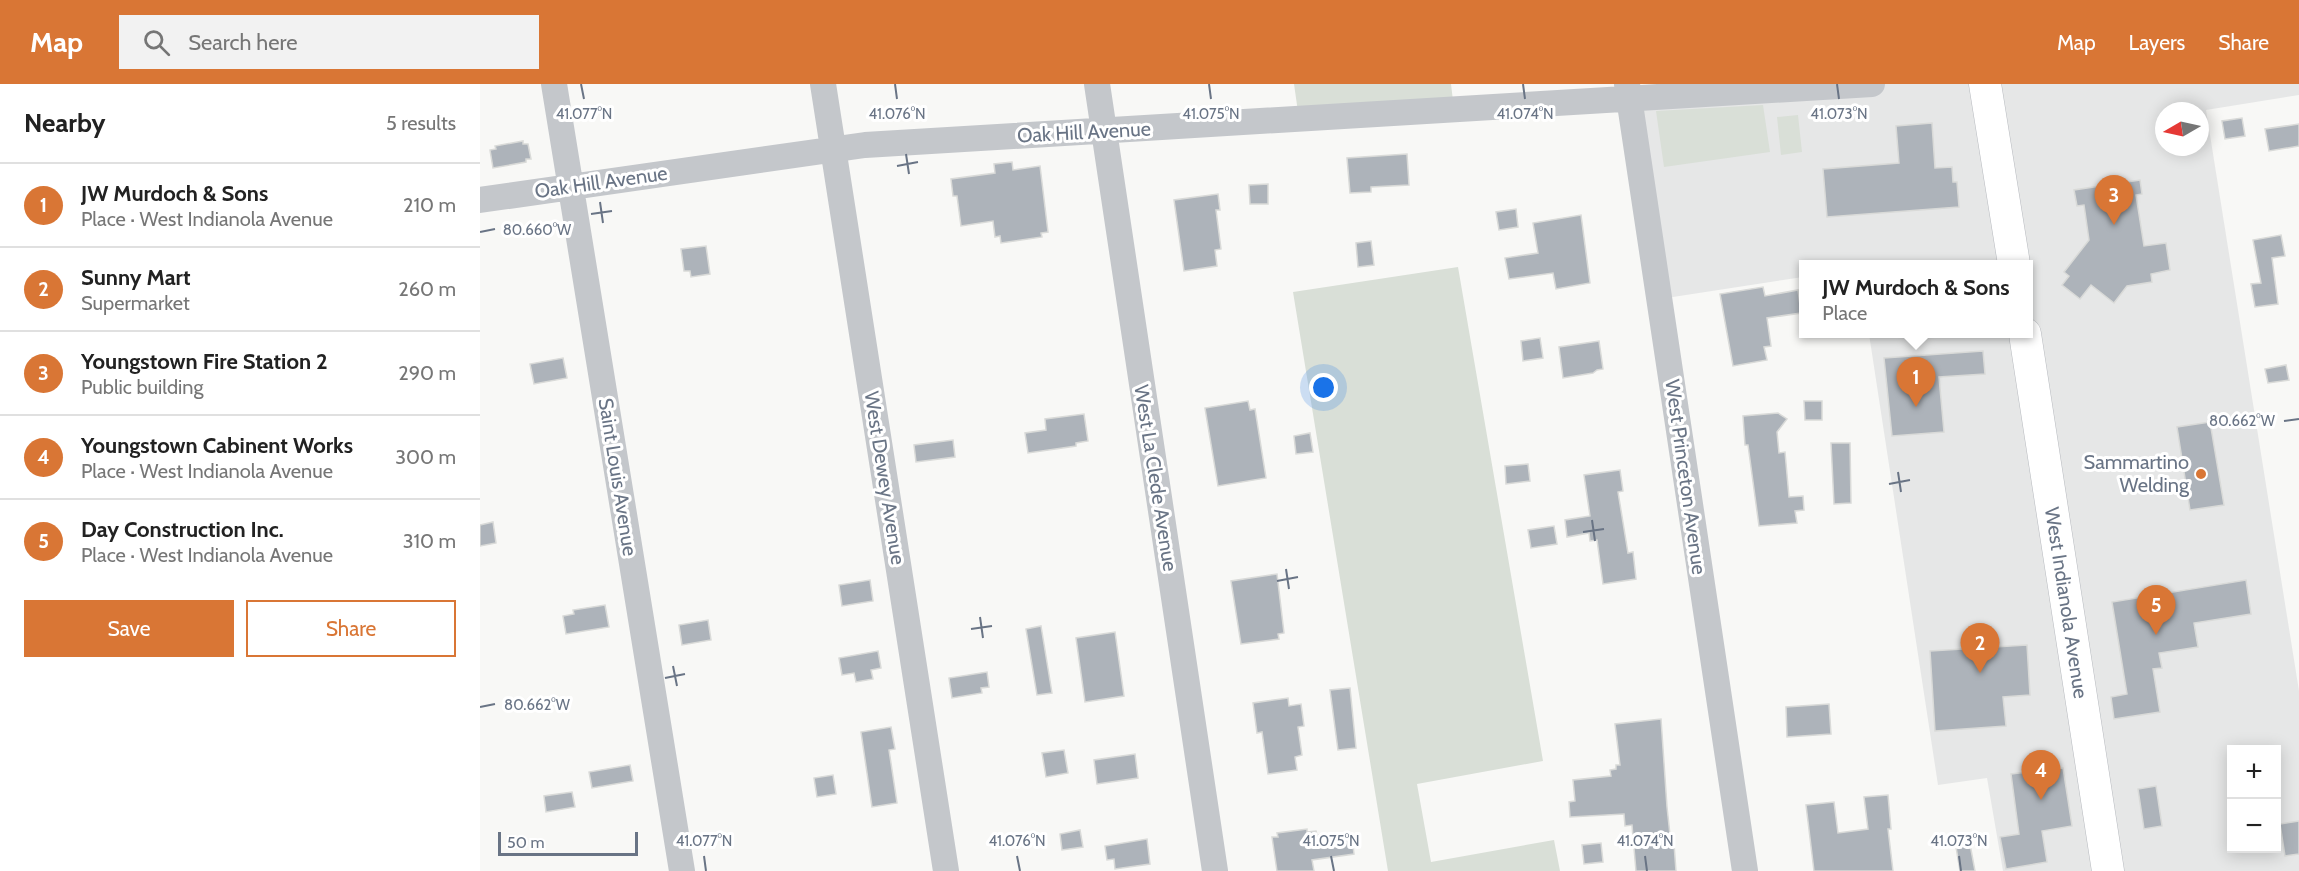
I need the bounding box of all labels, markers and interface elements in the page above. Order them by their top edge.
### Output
search box [119,15,539,69]
text: Map [30,25,83,59]
icon: search [140,26,173,59]
text: Search here [188,29,297,56]
text: Map [2057,30,2096,55]
text: Layers [2129,30,2185,55]
text: Share [2218,30,2269,55]
north arrow [2155,102,2209,156]
text: 41.077°N [556,105,612,123]
text: 41.076°N [868,105,926,123]
text: 41.075°N [1182,105,1240,123]
text: 41.074°N [1496,105,1554,123]
text: 41.073°N [1810,105,1868,123]
text: Nearby [24,107,105,139]
text: 5 results [386,111,456,135]
street label: Oak Hill Avenue [1017,117,1151,147]
street label: Oak Hill Avenue [533,161,669,203]
pin: 3 [2094,176,2134,225]
text: JW Murdoch & Sons [81,180,268,207]
text: 1 [40,193,47,217]
text: 210 m [403,193,456,217]
text: Place · West Indianola Avenue [81,207,333,231]
text: 80.660°W [503,221,572,239]
popup [1799,260,2033,338]
text: Sunny Mart [81,264,190,291]
text: JW Murdoch & Sons [1822,274,2010,301]
text: 2 [38,277,49,301]
text: 260 m [398,277,456,301]
text: Supermarket [81,291,190,315]
text: Place [1822,301,1867,325]
text: Youngstown Fire Station 2 [81,348,328,375]
pin: 1 [1896,358,1936,407]
text: 3 [38,361,49,385]
text: 290 m [398,361,456,385]
your location [1309,373,1338,402]
text: Public building [81,375,203,399]
street label: West Princeton Avenue [1660,378,1712,576]
street label: West La Clede Avenue [1129,383,1183,573]
street label: West Dewey Avenue [859,390,911,566]
street label: Saint Louis Avenue [594,396,642,558]
text: 80.662°W [2209,412,2276,430]
text: Youngstown Cabinent Works [81,432,353,459]
text: 4 [37,445,50,469]
text: 300 m [395,445,456,469]
place label: Sammartino Welding [2084,450,2190,497]
text: Place · West Indianola Avenue [81,459,333,483]
marker: Sammartino Welding [2194,467,2208,481]
street label: West Indianola Avenue [2040,505,2093,700]
text: Day Construction Inc. [81,516,284,543]
text: 5 [38,529,49,553]
text: 310 m [403,529,456,553]
text: Place · West Indianola Avenue [81,543,333,567]
pin: 5 [2136,586,2176,635]
button: Save [24,600,234,657]
button: Share [246,600,456,657]
pin: 2 [1960,624,2000,673]
text: 80.662°W [504,696,571,714]
map controls [2227,745,2281,853]
button: + [2227,745,2281,799]
pin: 4 [2022,750,2060,800]
button: − [2227,799,2281,853]
scale bar [498,829,638,856]
text: 41.077°N [676,832,732,850]
text: 41.076°N [988,832,1046,850]
text: 41.075°N [1302,832,1360,850]
text: 41.074°N [1616,832,1674,850]
text: 41.073°N [1930,832,1988,850]
text: 50 m [507,833,544,852]

